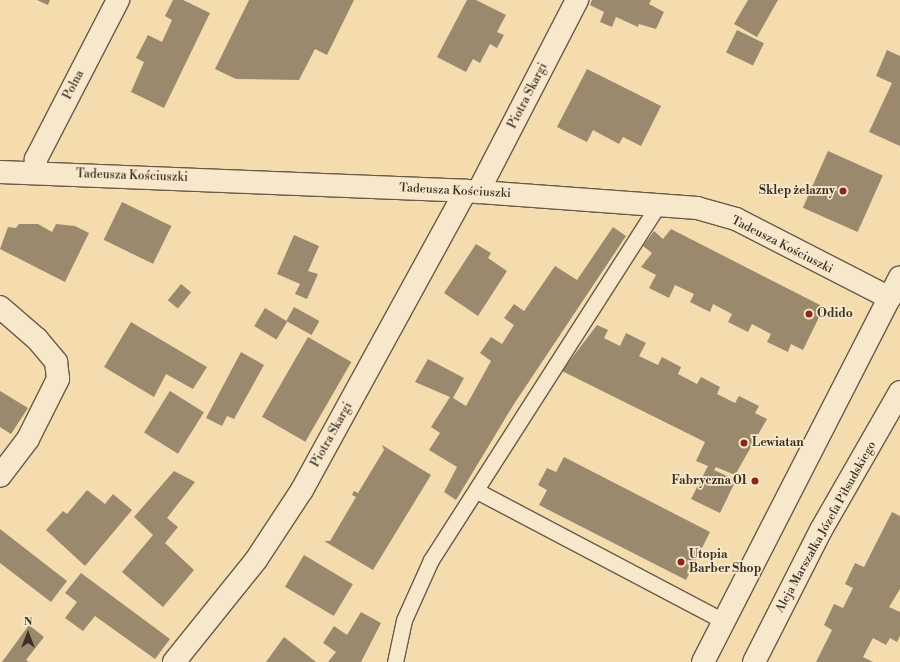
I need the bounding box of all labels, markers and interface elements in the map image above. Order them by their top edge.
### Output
street label: Piotra Skargi [505,61,551,131]
street label: Polna [61,68,87,102]
street label: Tadeusza Kościuszki [76,167,188,185]
street label: Tadeusza Kościuszki [399,181,511,201]
place label: Sklep żelazny [759,184,835,198]
marker: Sklep żelazny [838,186,848,196]
street label: Tadeusza Kościuszki [729,213,835,277]
place label: Odido [817,307,853,321]
marker: Odido [804,309,814,319]
street label: Piotra Skargi [308,400,356,470]
place label: Lewiatan [752,436,804,450]
marker: Lewiatan [739,438,749,448]
street label: Aleja Marszałka Józefa Piłsudskiego [773,439,879,615]
place label: Fabryczna 01 [672,474,747,488]
marker: Fabryczna 01 [750,476,760,486]
place label: Utopia Barber Shop [689,548,761,576]
marker: Utopia Barber Shop [676,557,686,567]
north arrow [8,614,48,654]
text: N [24,615,32,629]

